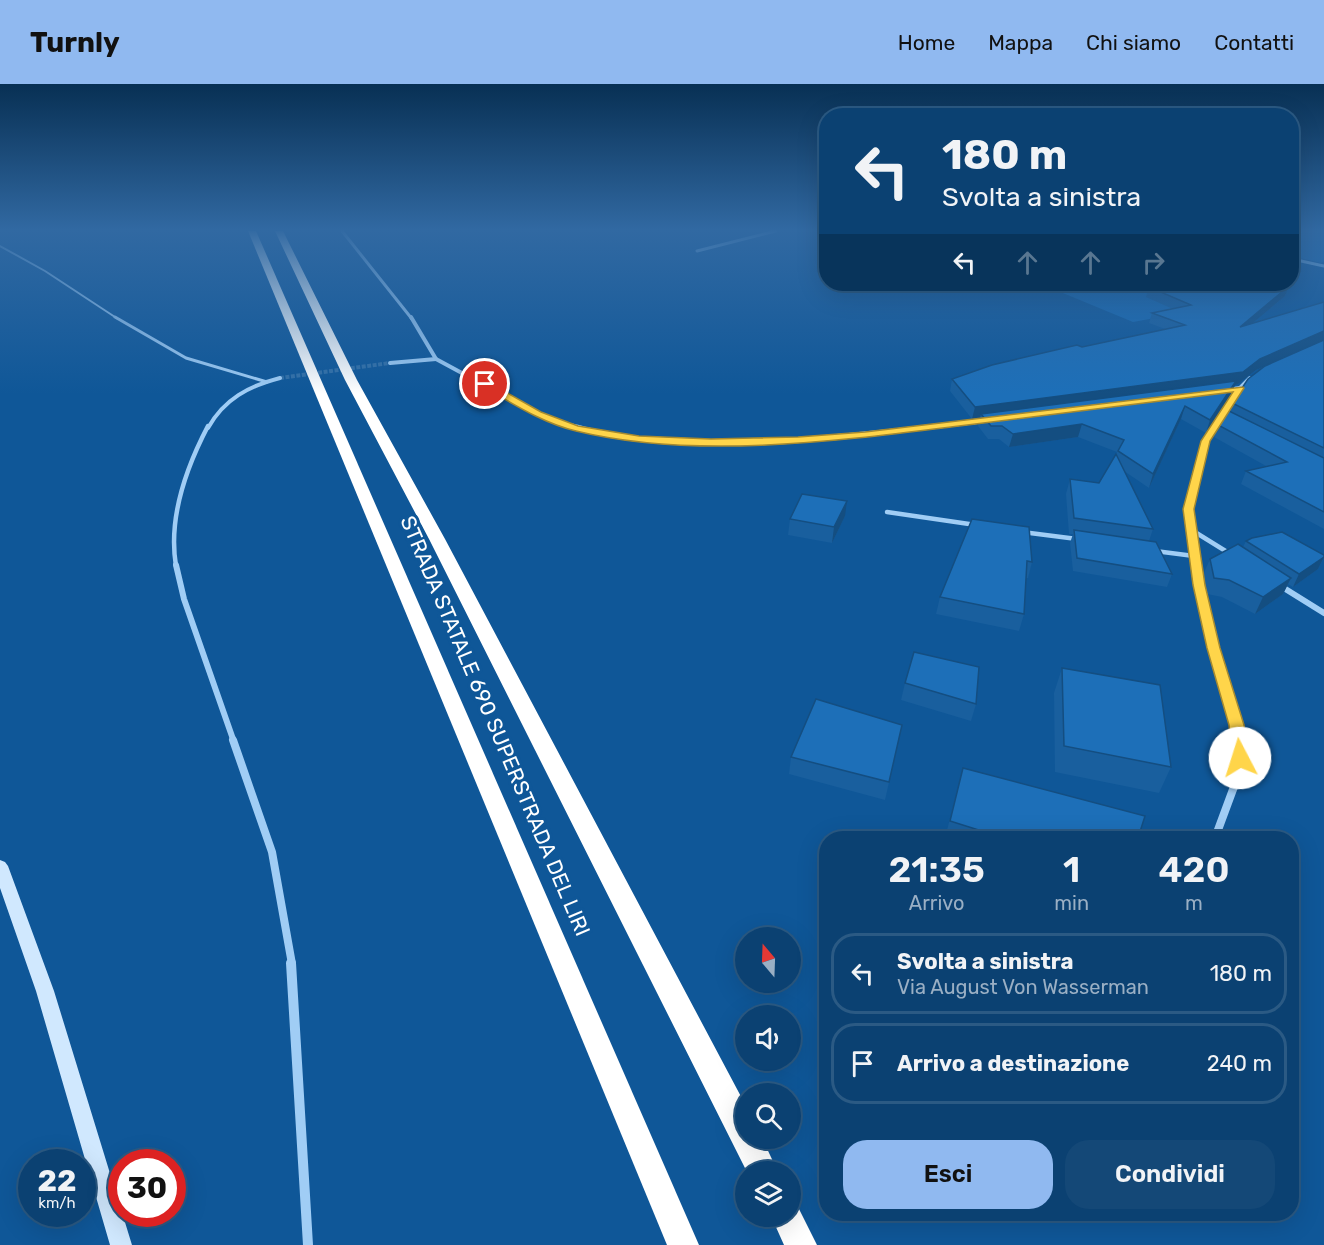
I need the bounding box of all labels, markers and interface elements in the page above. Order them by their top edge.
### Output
text: Turnly [30,26,120,59]
text: Home [898,30,955,55]
text: Mappa [988,30,1053,55]
text: Chi siamo [1086,30,1181,55]
text: Contatti [1214,30,1294,55]
text: 180 m [942,130,1067,180]
icon: left [843,132,921,210]
text: Svolta a sinistra [942,181,1141,213]
icon: left [948,246,981,279]
icon: ahead [1011,246,1044,279]
icon: ahead [1074,246,1107,279]
icon: right [1137,246,1170,279]
pin [459,358,510,409]
icon: arrive [468,367,501,400]
street label: STRADA STATALE 690 SUPERSTRADA DEL LIRI [395,512,596,940]
position arrow [1208,726,1272,790]
text: 21:35 [889,848,985,891]
text: 1 [1063,848,1080,891]
text: 420 [1159,848,1229,891]
text: Arrivo [909,891,964,915]
text: min [1054,891,1089,915]
text: m [1185,891,1203,915]
north arrow [735,927,801,993]
map controls [735,927,801,1227]
text: Svolta a sinistra [897,948,1074,975]
icon: left [846,957,879,990]
text: 180 m [1210,960,1272,987]
text: Via August Von Wasserman [897,975,1149,999]
button: sound [735,1005,801,1071]
icon: arrive [846,1047,879,1080]
text: Arrivo a destinazione [897,1050,1129,1077]
text: 240 m [1207,1050,1272,1077]
button: search [735,1083,801,1149]
button: Esci [843,1140,1053,1209]
button: Condividi [1065,1140,1275,1209]
speed limit sign: 30 [108,1149,186,1227]
button: layers [735,1161,801,1227]
text: 22 [38,1163,77,1199]
text: km/h [38,1194,76,1212]

